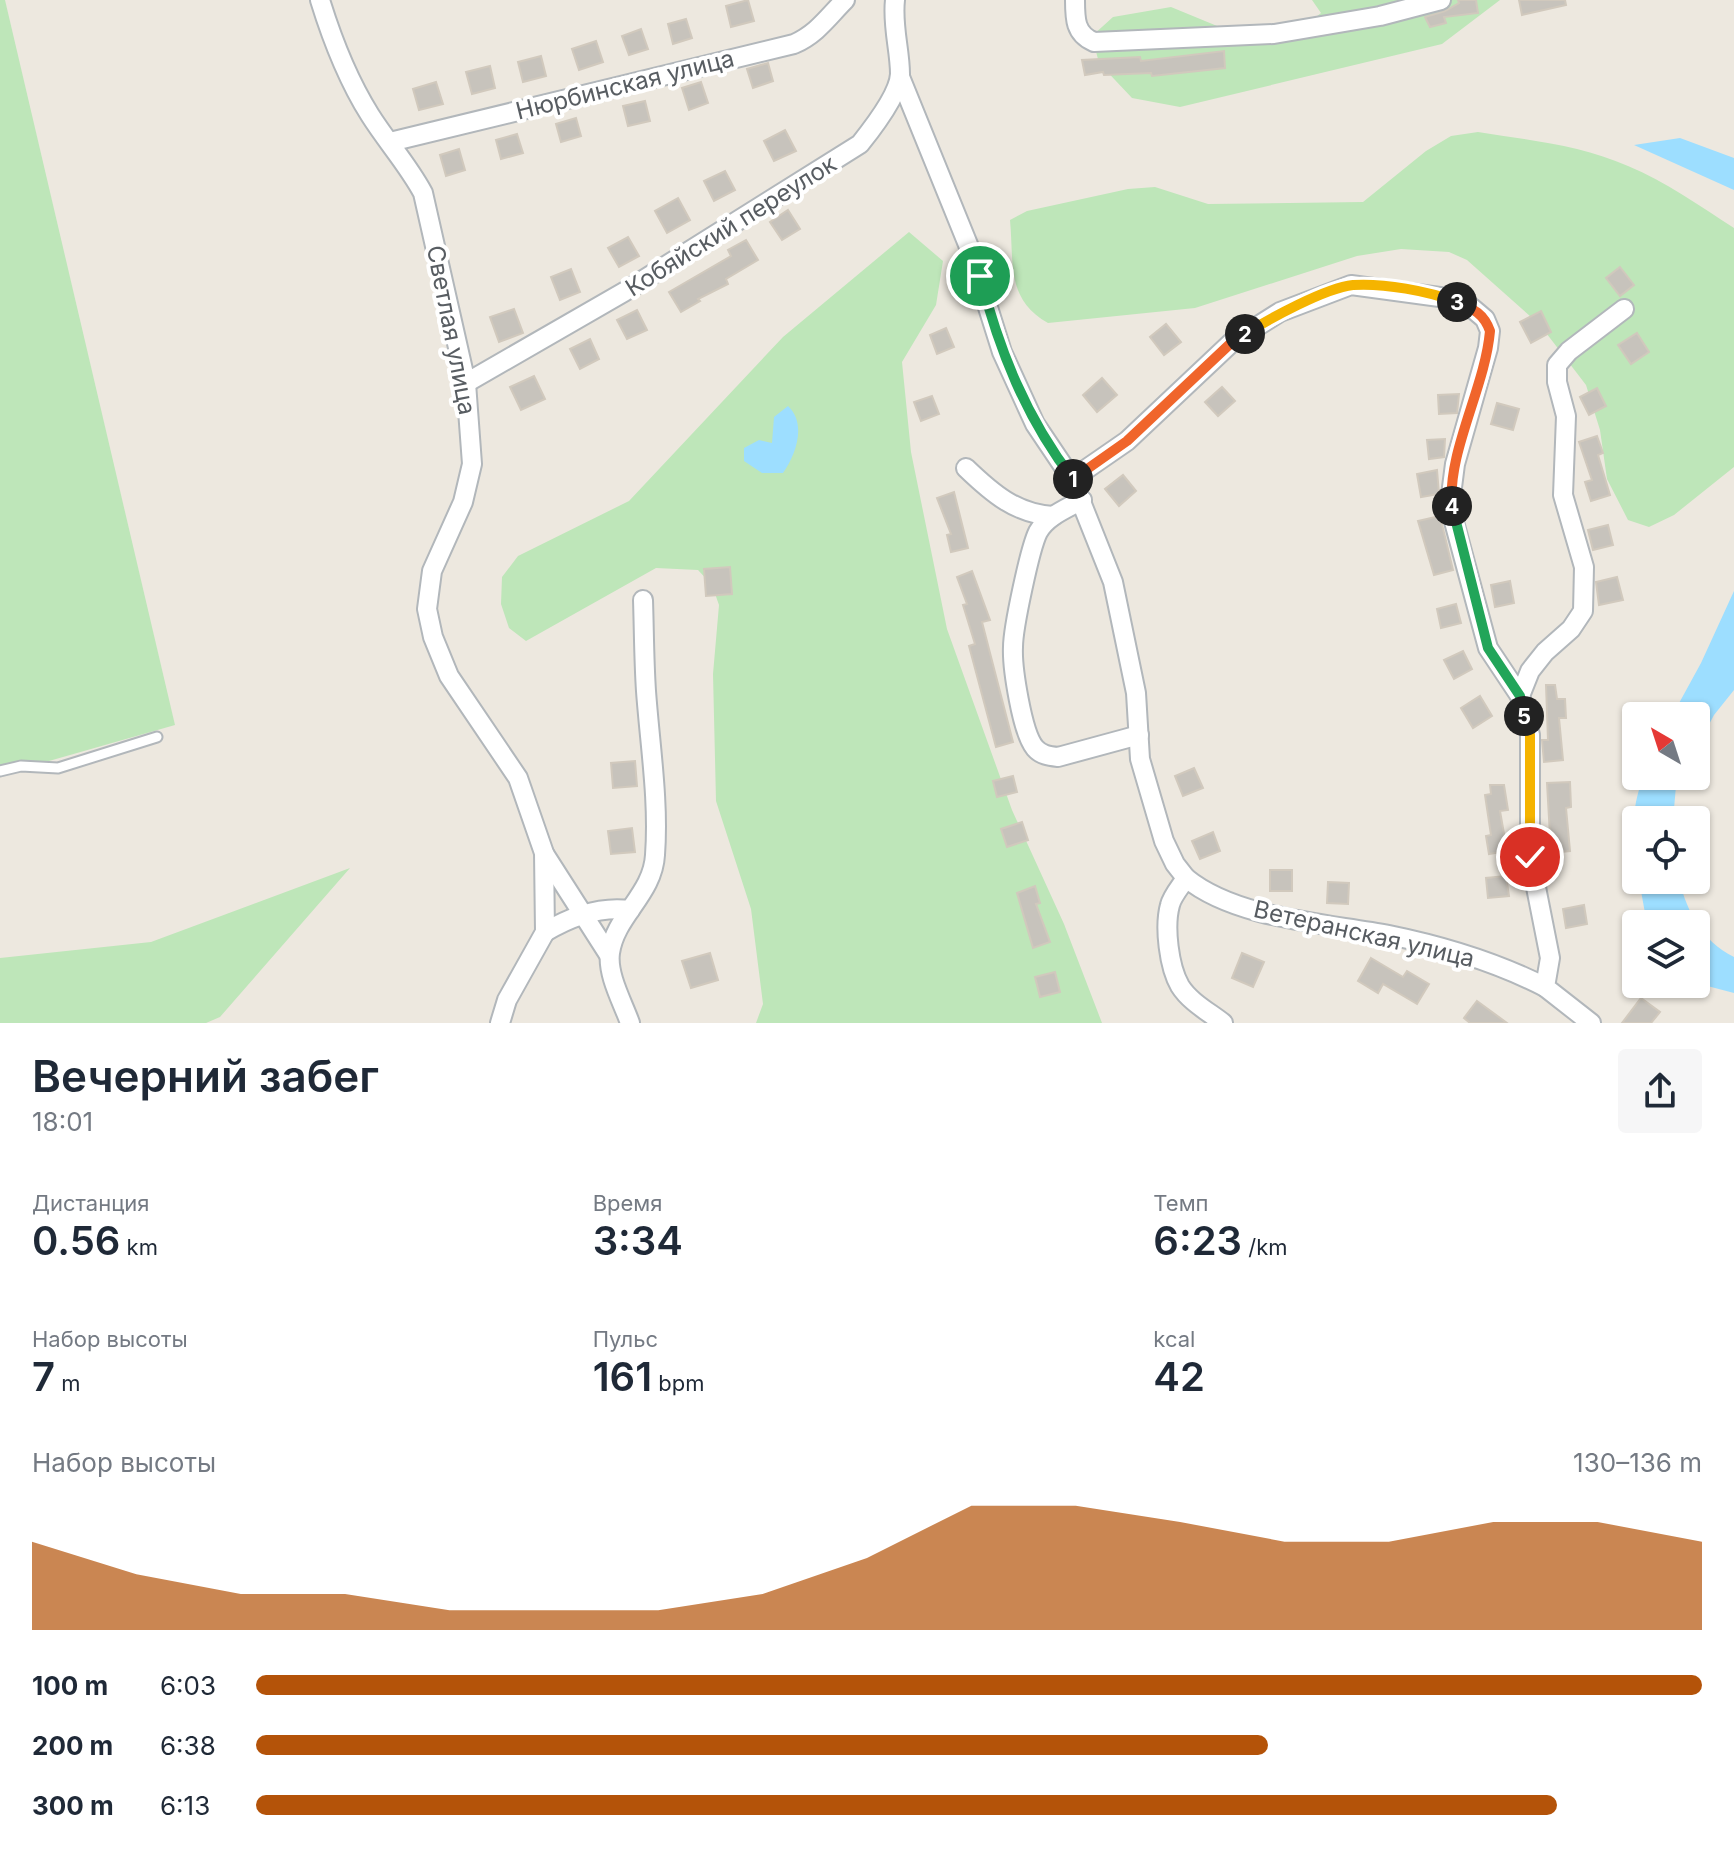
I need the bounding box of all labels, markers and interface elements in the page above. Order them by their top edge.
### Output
street label: Нюрбинская улица [513,43,737,126]
street label: Кобяйский переулок [620,149,841,302]
pin [946,242,1014,310]
street label: Светлая улица [421,243,482,417]
icon: arrive [958,254,1002,298]
pin: 3 [1437,282,1477,322]
text: 3 [1450,289,1464,315]
pin: 2 [1225,314,1265,354]
text: 2 [1238,321,1252,347]
pin: 1 [1053,459,1093,499]
text: 1 [1068,466,1078,492]
pin: 4 [1432,486,1472,526]
text: 4 [1445,493,1459,519]
pin: 5 [1504,696,1544,736]
north arrow [1622,702,1710,790]
map controls [1622,702,1710,998]
text: 5 [1517,703,1531,729]
button: locate [1622,806,1710,894]
pin [1496,823,1564,891]
icon: check [1508,835,1552,879]
street label: Ветеранская улица [1251,894,1477,973]
button: layers [1622,910,1710,998]
text: Вечерний забег [32,1049,379,1103]
button: share [1618,1049,1702,1133]
text: 18:01 [32,1106,93,1137]
text: Дистанция [32,1190,150,1216]
text: Время [593,1190,662,1216]
text: Темп [1153,1190,1209,1216]
text: 0.56 [32,1216,120,1265]
text: 3:34 [593,1216,683,1265]
text: 6:23 [1153,1216,1242,1265]
text: km [120,1234,158,1260]
text: /km [1242,1234,1288,1260]
text: Набор высоты [32,1326,188,1352]
text: Пульс [593,1326,658,1352]
text: kcal [1153,1326,1195,1352]
text: 7 [32,1352,55,1401]
text: 161 [593,1352,652,1401]
text: 42 [1153,1352,1205,1401]
text: m [55,1370,81,1396]
text: bpm [652,1370,704,1396]
text: Набор высоты [32,1447,216,1478]
text: 130–136 m [1573,1447,1702,1478]
text: 100 m [32,1670,108,1701]
text: 6:03 [160,1670,216,1701]
text: 200 m [32,1730,113,1761]
text: 6:38 [160,1730,216,1761]
text: 300 m [32,1790,114,1821]
text: 6:13 [160,1790,210,1821]

